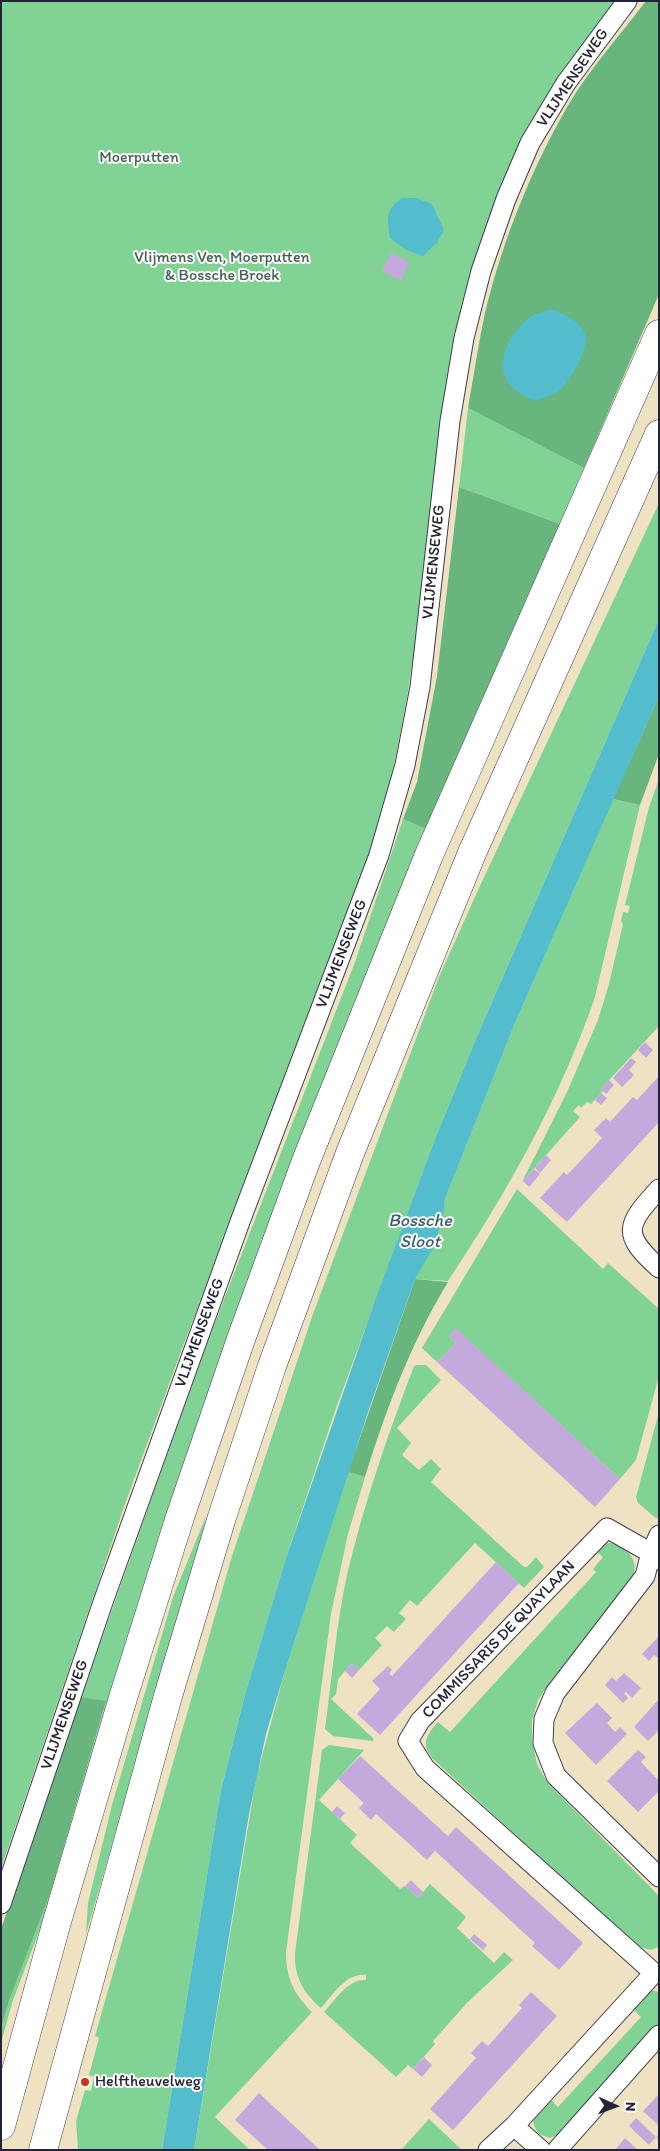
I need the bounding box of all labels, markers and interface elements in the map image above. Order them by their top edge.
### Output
street label: VLIJMENSEWEG [533,25,613,131]
park label: Moerputten [99,148,179,168]
park label: Vlijmens Ven, Moerputten & Bossche Broek [134,248,310,286]
street label: VLIJMENSEWEG [418,504,450,620]
street label: VLIJMENSEWEG [312,897,372,1011]
water label: Bossche Sloot [388,1210,452,1252]
street label: VLIJMENSEWEG [171,1276,229,1390]
street label: COMMISSARIS DE QUAYLAAN [418,1557,580,1723]
street label: VLIJMENSEWEG [37,1657,93,1773]
place label: Helftheuvelweg [95,2072,201,2092]
marker: Helftheuvelweg [79,2076,91,2088]
north arrow [590,2081,640,2131]
text: N [622,2102,639,2112]

